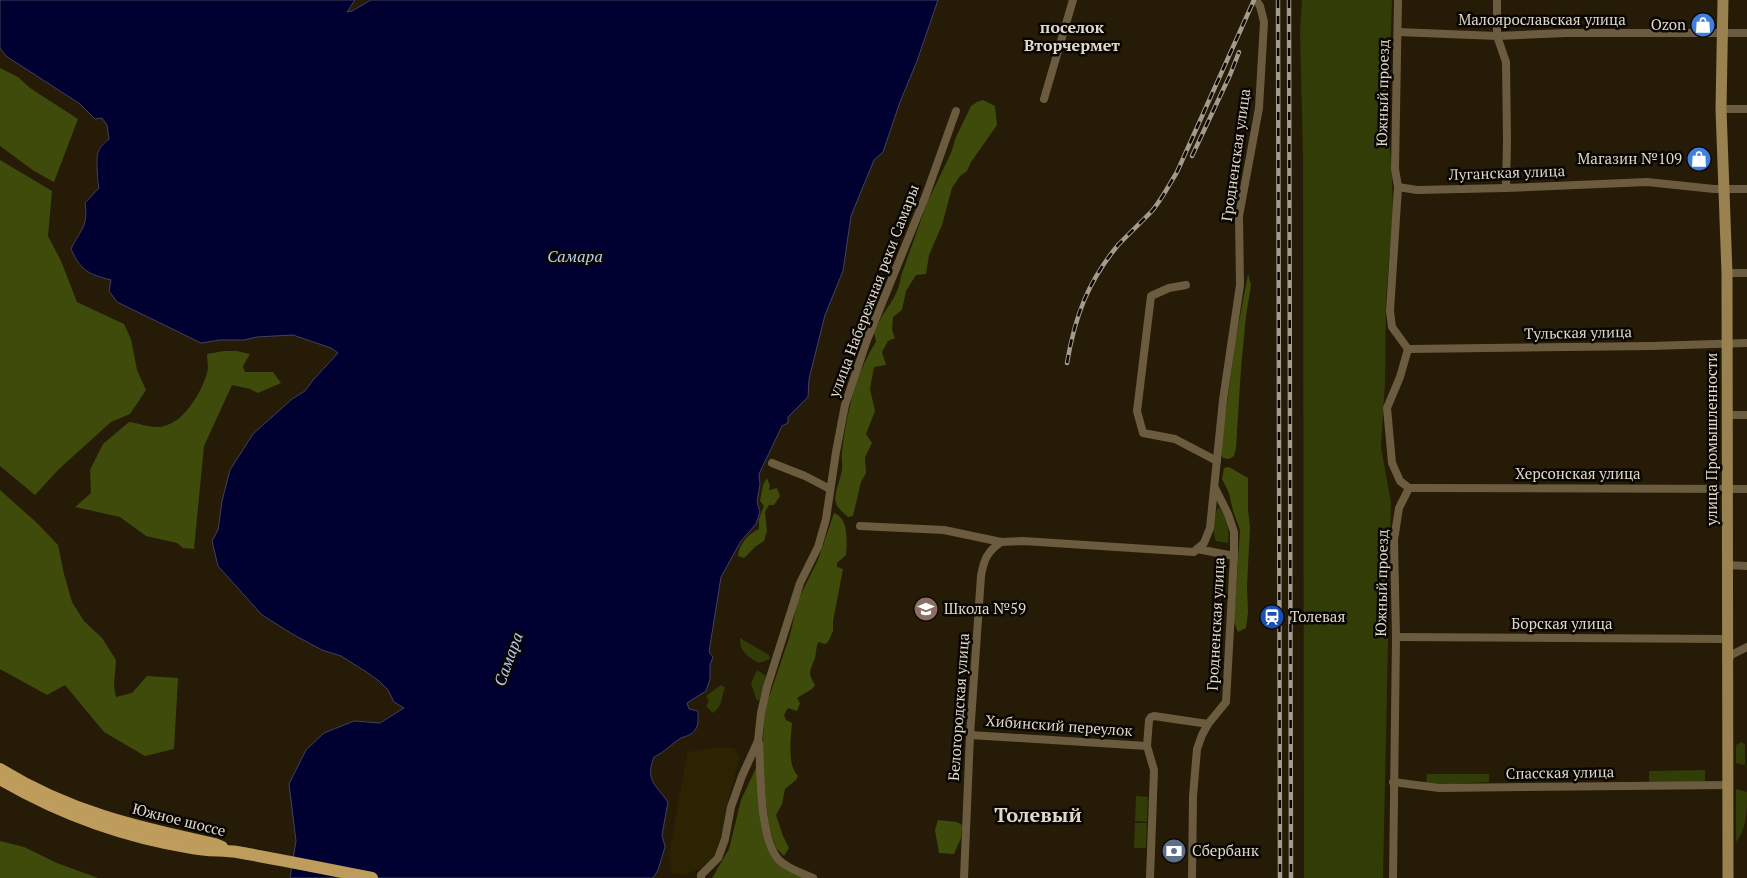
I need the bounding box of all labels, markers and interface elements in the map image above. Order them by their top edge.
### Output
street label: Малоярославская улица [1458,9,1626,29]
shop icon: Ozon [1690,12,1716,38]
place label: Ozon [1651,14,1686,34]
district label: поселок Вторчермет [1024,16,1120,56]
street label: Южный проезд [1371,39,1393,147]
street label: Гродненская улица [1216,87,1254,222]
shop icon: Магазин №109 [1686,146,1712,172]
place label: Магазин №109 [1577,148,1682,168]
street label: Луганская улица [1448,160,1566,184]
street label: улица Набережная реки Самары [823,181,923,401]
water label: Самара [547,245,603,267]
street label: Тульская улица [1524,321,1632,343]
street label: улица Промышленности [1701,353,1721,526]
street label: Херсонская улица [1515,463,1641,483]
street label: Южный проезд [1370,529,1392,637]
street label: Гродненская улица [1202,556,1229,691]
school or university icon: Школа №59 [913,596,939,622]
place label: Школа №59 [944,598,1026,618]
station icon: Толевая [1259,604,1285,630]
place label: Толевая [1290,606,1345,626]
street label: Борская улица [1511,613,1613,633]
water label: Самара [488,629,528,689]
street label: Белогородская улица [943,632,973,782]
street label: Хибинский переулок [985,710,1134,740]
street label: Спасская улица [1505,761,1615,783]
street label: Южное шоссе [130,798,228,840]
district label: Толевый [994,801,1082,828]
bank icon: Сбербанк [1161,838,1187,864]
place label: Сбербанк [1192,840,1260,860]

